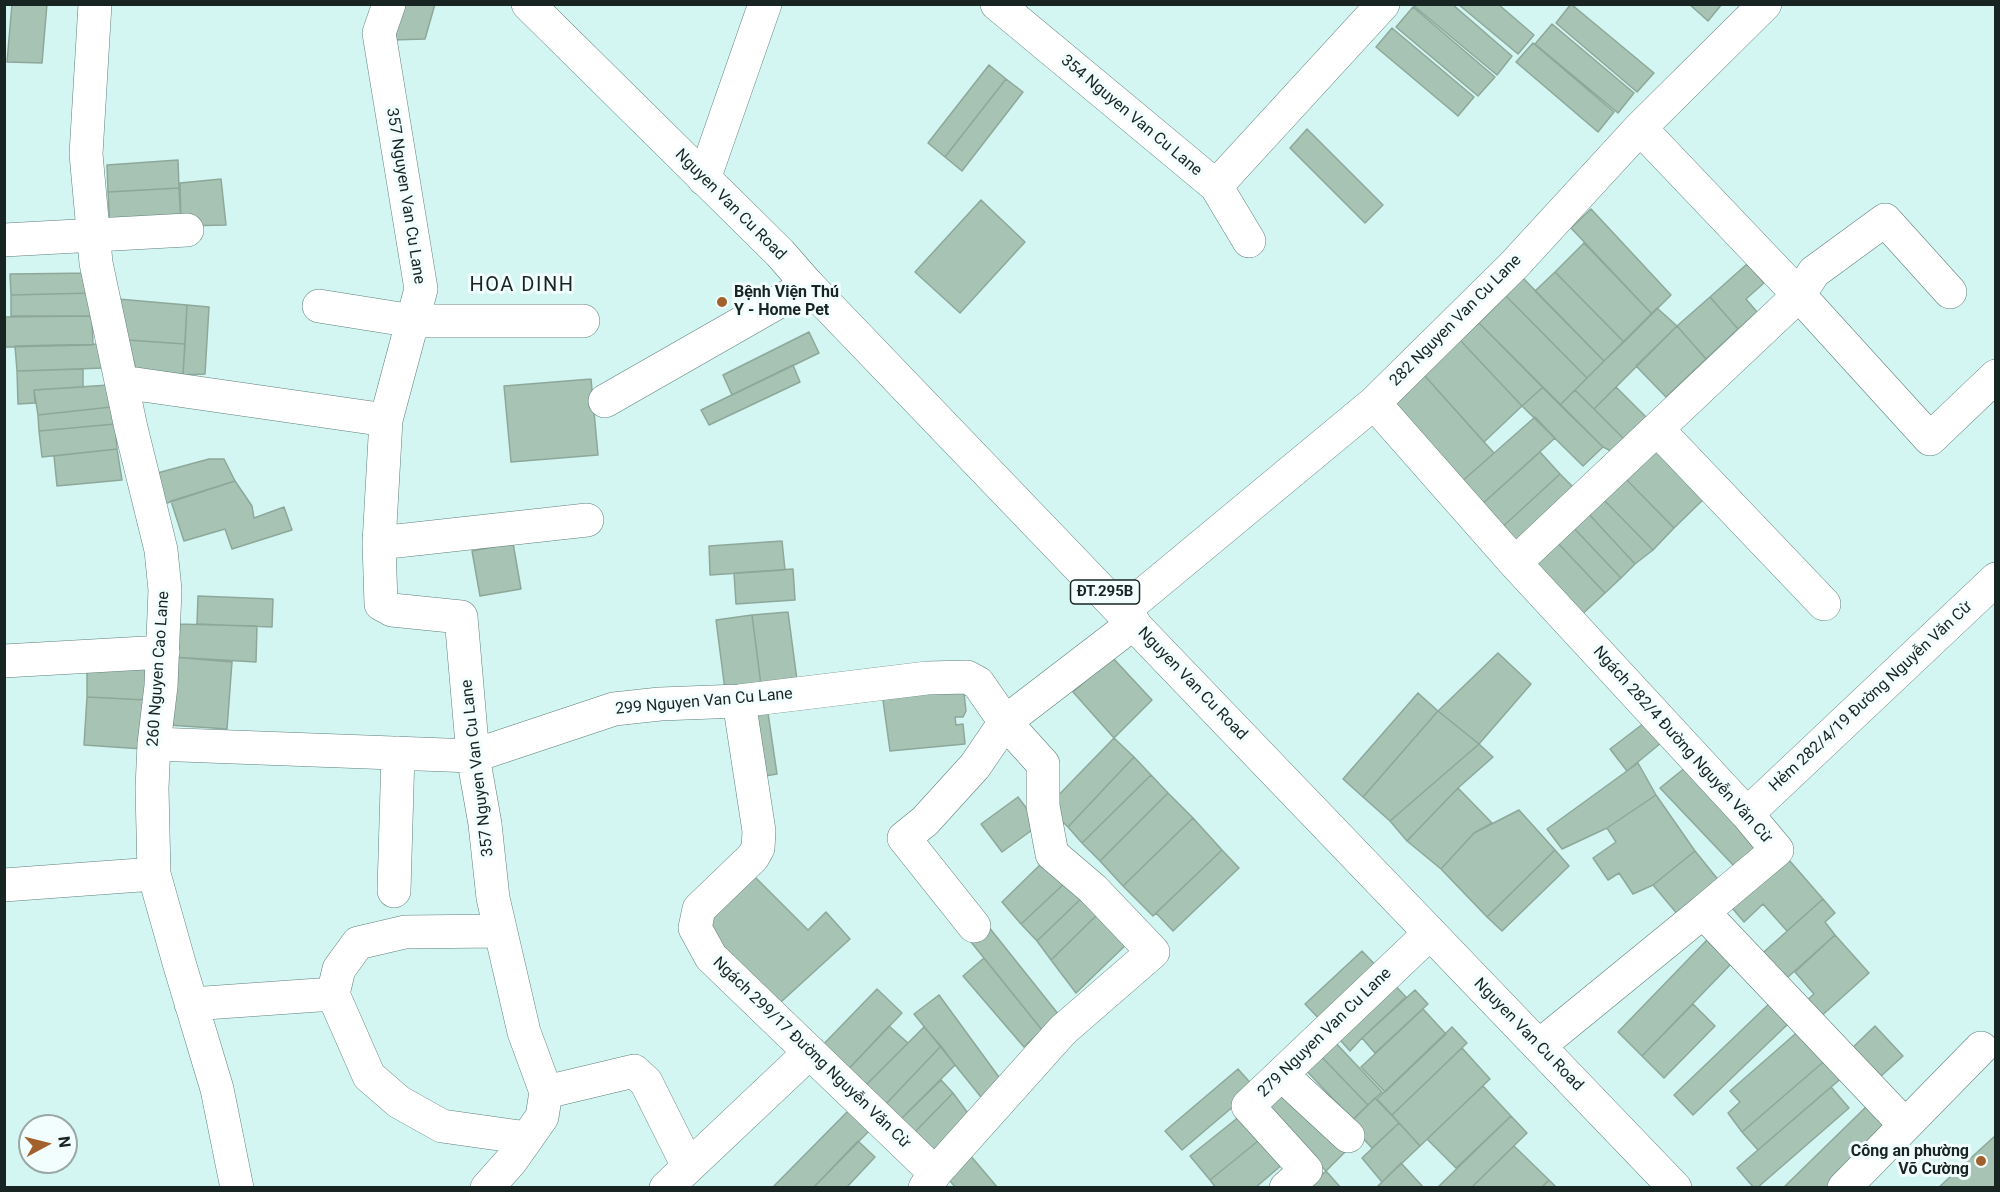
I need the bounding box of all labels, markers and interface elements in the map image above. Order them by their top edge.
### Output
street label: 354 Nguyen Van Cu Lane [1057,51,1205,181]
street label: 357 Nguyen Van Cu Lane [382,107,428,285]
street label: Nguyen Van Cu Road [670,145,790,265]
street label: 282 Nguyen Van Cu Lane [1386,251,1526,391]
district label: HOA DINH [470,274,574,298]
place label: Bệnh Viện Thú Y - Home Pet [734,283,839,321]
marker: Bệnh Viện Thú Y - Home Pet [715,295,729,309]
road number: ĐT.295B [1070,580,1140,604]
street label: 260 Nguyen Cao Lane [144,591,174,747]
street label: Hẻm 282/4/19 Đường Nguyễn Văn Cừ [1766,598,1976,796]
street label: Nguyen Van Cu Road [1133,624,1251,744]
street label: Ngách 282/4 Đường Nguyễn Văn Cừ [1589,643,1775,847]
street label: 357 Nguyen Van Cu Lane [458,678,498,858]
street label: 299 Nguyen Van Cu Lane [614,685,794,719]
street label: Ngách 299/17 Đường Nguyễn Văn Cừ [708,953,914,1153]
street label: 279 Nguyen Van Cu Lane [1254,964,1396,1102]
street label: Nguyen Van Cu Road [1469,975,1587,1095]
north arrow [18,1114,78,1174]
text: N [54,1135,74,1149]
place label: Công an phường Võ Cường [1851,1142,1969,1180]
marker: Công an phường Võ Cường [1974,1154,1988,1168]

